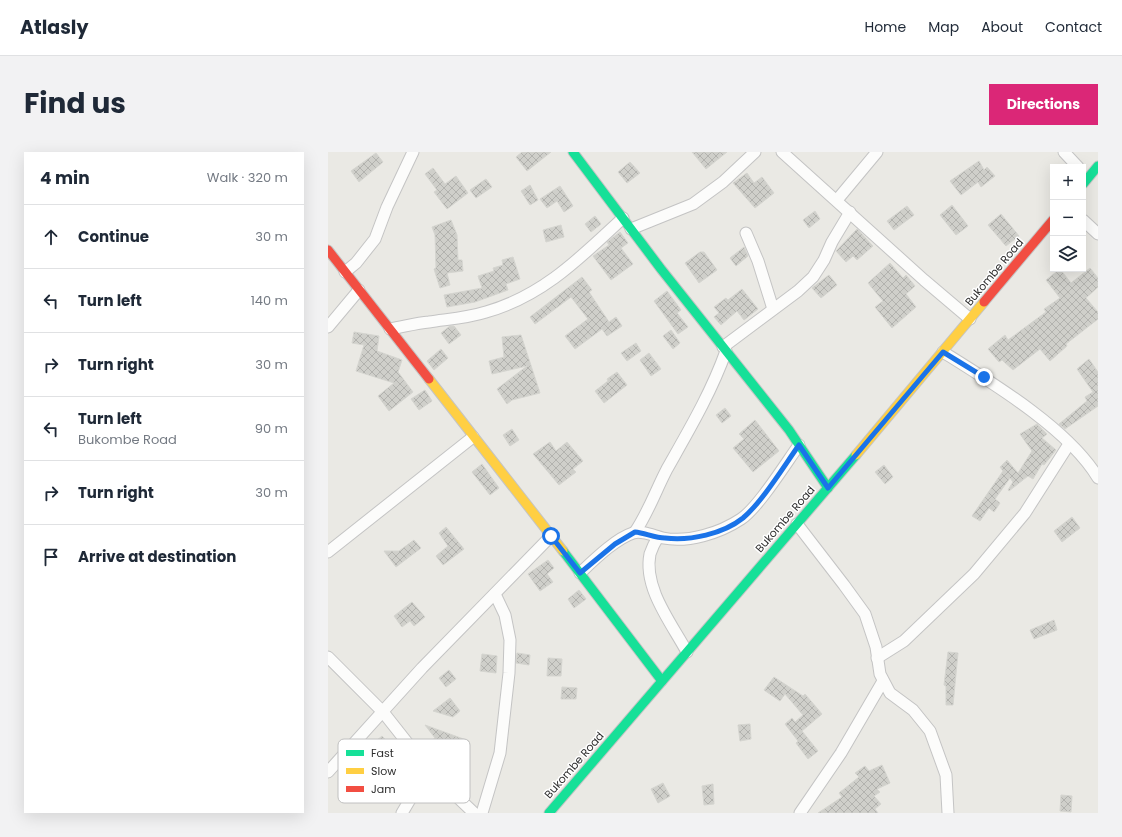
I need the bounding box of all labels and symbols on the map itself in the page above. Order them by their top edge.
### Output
street label: Bukombe Road [961,235,1027,309]
route end [975,368,993,386]
street label: Bukombe Road [752,482,818,556]
route start [542,527,560,545]
street label: Bukombe Road [541,728,607,802]
legend [338,739,470,803]
text: Fast [371,745,394,761]
text: Slow [371,763,396,779]
text: Jam [371,781,396,797]

